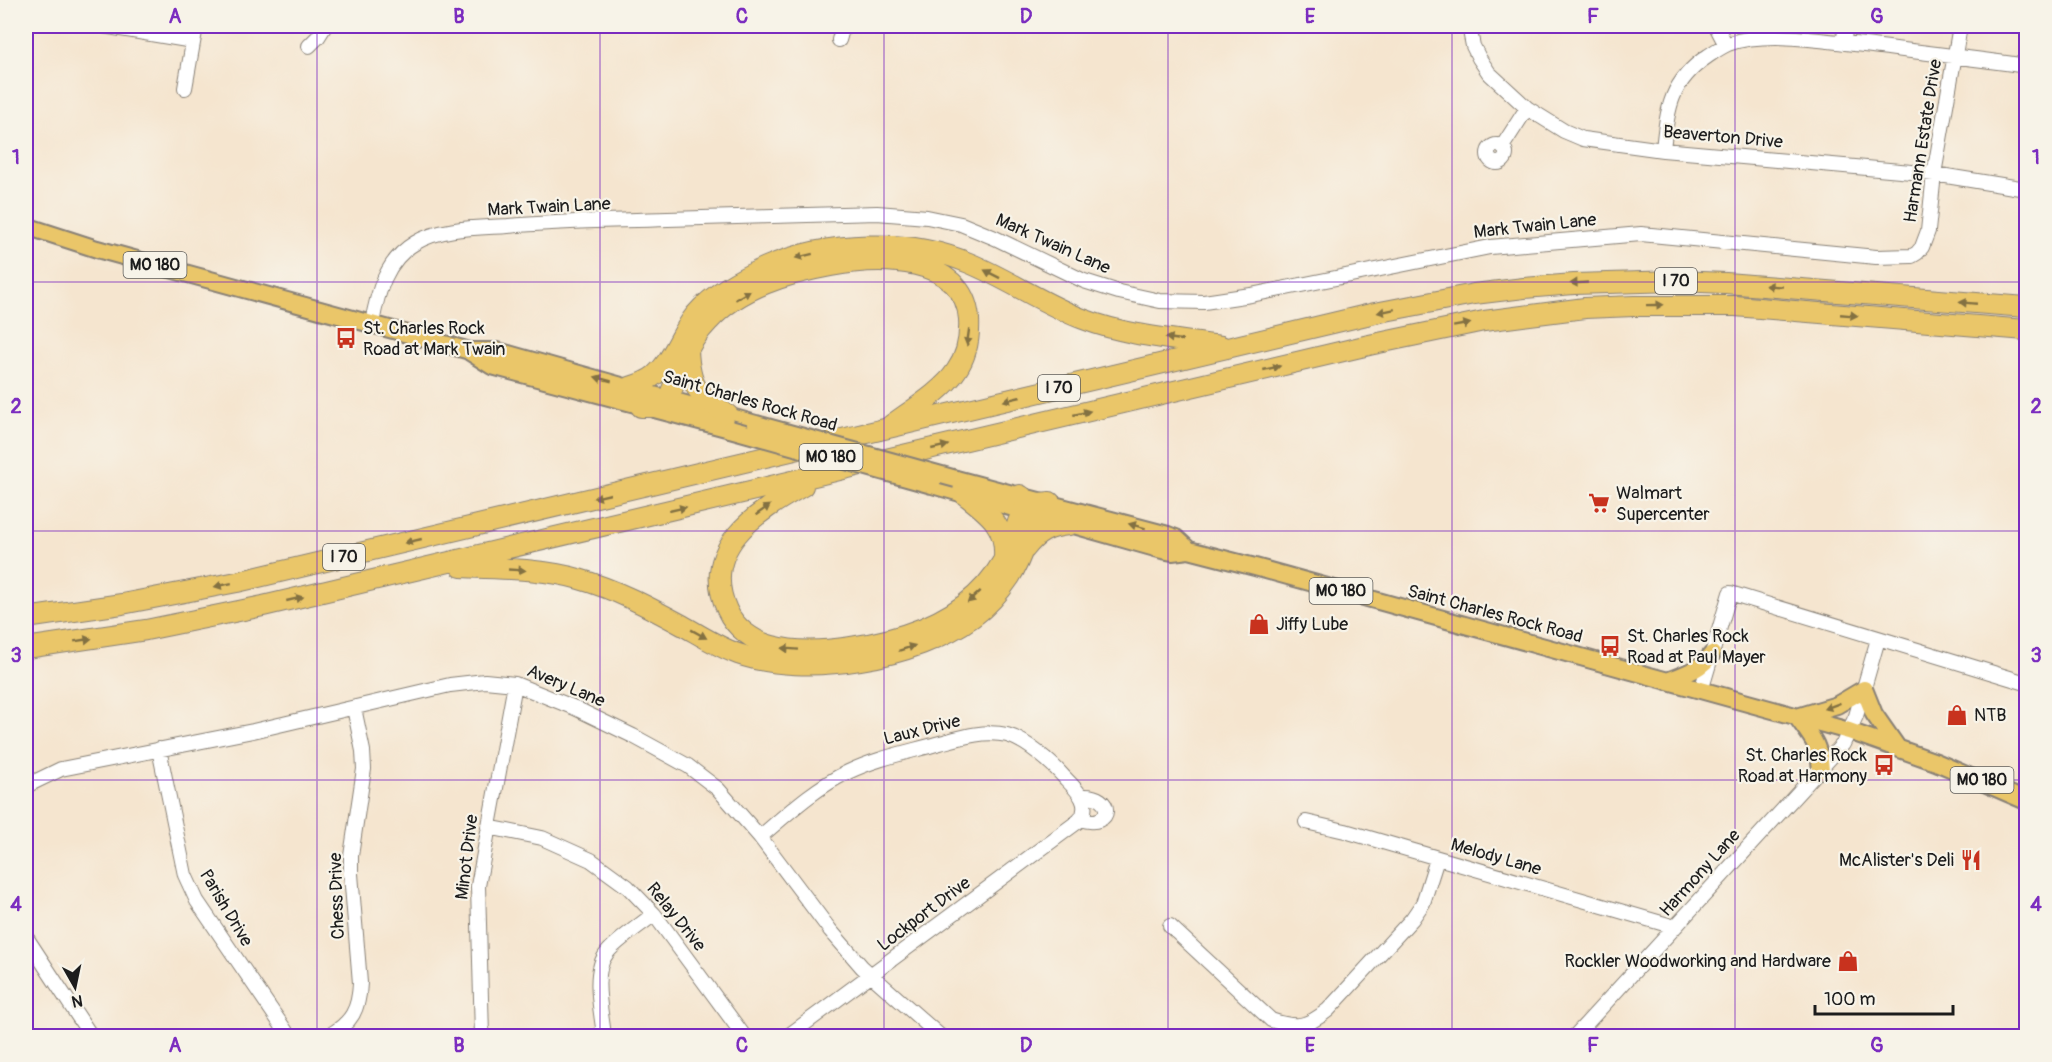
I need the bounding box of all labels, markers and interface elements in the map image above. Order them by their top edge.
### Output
text: A [169,4,182,29]
text: B [453,4,465,29]
text: C [736,4,748,29]
text: D [1020,4,1033,29]
text: E [1305,4,1316,29]
text: F [1587,4,1599,29]
text: G [1870,4,1884,29]
street label: Harmann Estate Drive [1899,57,1947,224]
street label: Beaverton Drive [1662,120,1784,154]
text: 1 [12,145,20,170]
text: 1 [2032,145,2040,170]
street label: Mark Twain Lane [487,192,611,222]
street label: Mark Twain Lane [992,208,1114,280]
street label: Mark Twain Lane [1472,208,1598,244]
one-way arrow [794,251,813,261]
road number: MO 180 [124,252,186,278]
road number: I 70 [1655,268,1697,294]
one-way arrow [984,269,1001,279]
one-way arrow [1570,279,1589,288]
one-way arrow [1764,282,1783,291]
one-way arrow [735,289,751,300]
one-way arrow [1959,298,1978,307]
one-way arrow [1645,301,1664,310]
one-way arrow [1377,307,1396,316]
one-way arrow [1840,310,1859,320]
place label: St. Charles Rock Road at Mark Twain [363,317,506,361]
one-way arrow [1453,320,1472,329]
bus stop icon: St. Charles Rock Road at Mark Twain [334,326,358,350]
one-way arrow [963,328,973,347]
one-way arrow [1165,335,1184,344]
one-way arrow [1263,362,1281,372]
street label: Saint Charles Rock Road [660,365,840,437]
one-way arrow [594,374,612,384]
road number: I 70 [1038,375,1080,401]
text: 2 [10,394,22,419]
text: 2 [2030,394,2042,419]
one-way arrow [1003,395,1021,405]
one-way arrow [1073,407,1091,417]
one-way arrow [931,441,949,451]
road number: MO 180 [800,444,862,470]
place label: Walmart Supercenter [1616,482,1710,526]
supermarket icon: Walmart Supercenter [1587,491,1611,515]
one-way arrow [593,492,612,502]
one-way arrow [669,503,688,513]
one-way arrow [755,504,771,516]
one-way arrow [1128,521,1146,530]
one-way arrow [403,537,422,547]
road number: I 70 [323,544,365,570]
one-way arrow [508,565,527,574]
road number: MO 180 [1310,578,1372,604]
street label: Saint Charles Rock Road [1405,580,1585,648]
one-way arrow [214,581,232,591]
one-way arrow [967,590,982,603]
one-way arrow [286,593,305,603]
shop icon: Jiffy Lube [1247,612,1271,636]
place label: Jiffy Lube [1276,613,1348,636]
place label: St. Charles Rock Road at Paul Mayer [1627,625,1766,669]
one-way arrow [690,629,707,639]
bus stop icon: St. Charles Rock Road at Paul Mayer [1598,634,1622,658]
one-way arrow [74,635,93,644]
text: 3 [10,643,22,668]
one-way arrow [898,643,916,652]
text: 3 [2030,643,2042,668]
one-way arrow [781,644,800,653]
street label: Avery Lane [523,659,609,713]
one-way arrow [1823,702,1841,712]
shop icon: NTB [1945,703,1969,727]
place label: NTB [1974,704,2006,727]
street label: Laux Drive [881,709,963,751]
place label: St. Charles Rock Road at Harmony [1738,744,1867,788]
bus stop icon: St. Charles Rock Road at Harmony [1872,753,1896,777]
road number: MO 180 [1950,767,2014,793]
street label: Minot Drive [450,813,484,901]
street label: Harmony Lane [1655,824,1745,922]
street label: Melody Lane [1448,833,1544,881]
restaurant icon: McAlister's Deli [1959,848,1983,872]
place label: McAlister's Deli [1839,849,1954,872]
street label: Chess Drive [324,852,350,940]
street label: Parish Drive [194,865,258,951]
street label: Lockport Drive [873,871,975,956]
street label: Relay Drive [641,878,711,956]
text: 4 [10,892,22,917]
text: 4 [2030,892,2042,917]
shop icon: Rockler Woodworking and Hardware [1836,949,1860,973]
place label: Rockler Woodworking and Hardware [1564,950,1831,973]
north arrow [45,957,105,1017]
scale bar [1815,978,1953,1016]
text: 100 m [1824,988,1876,1011]
text: N [70,990,84,1012]
text: A [169,1033,182,1058]
text: B [453,1033,465,1058]
text: C [736,1033,748,1058]
text: D [1020,1033,1033,1058]
text: E [1305,1033,1316,1058]
text: F [1587,1033,1599,1058]
text: G [1870,1033,1884,1058]

